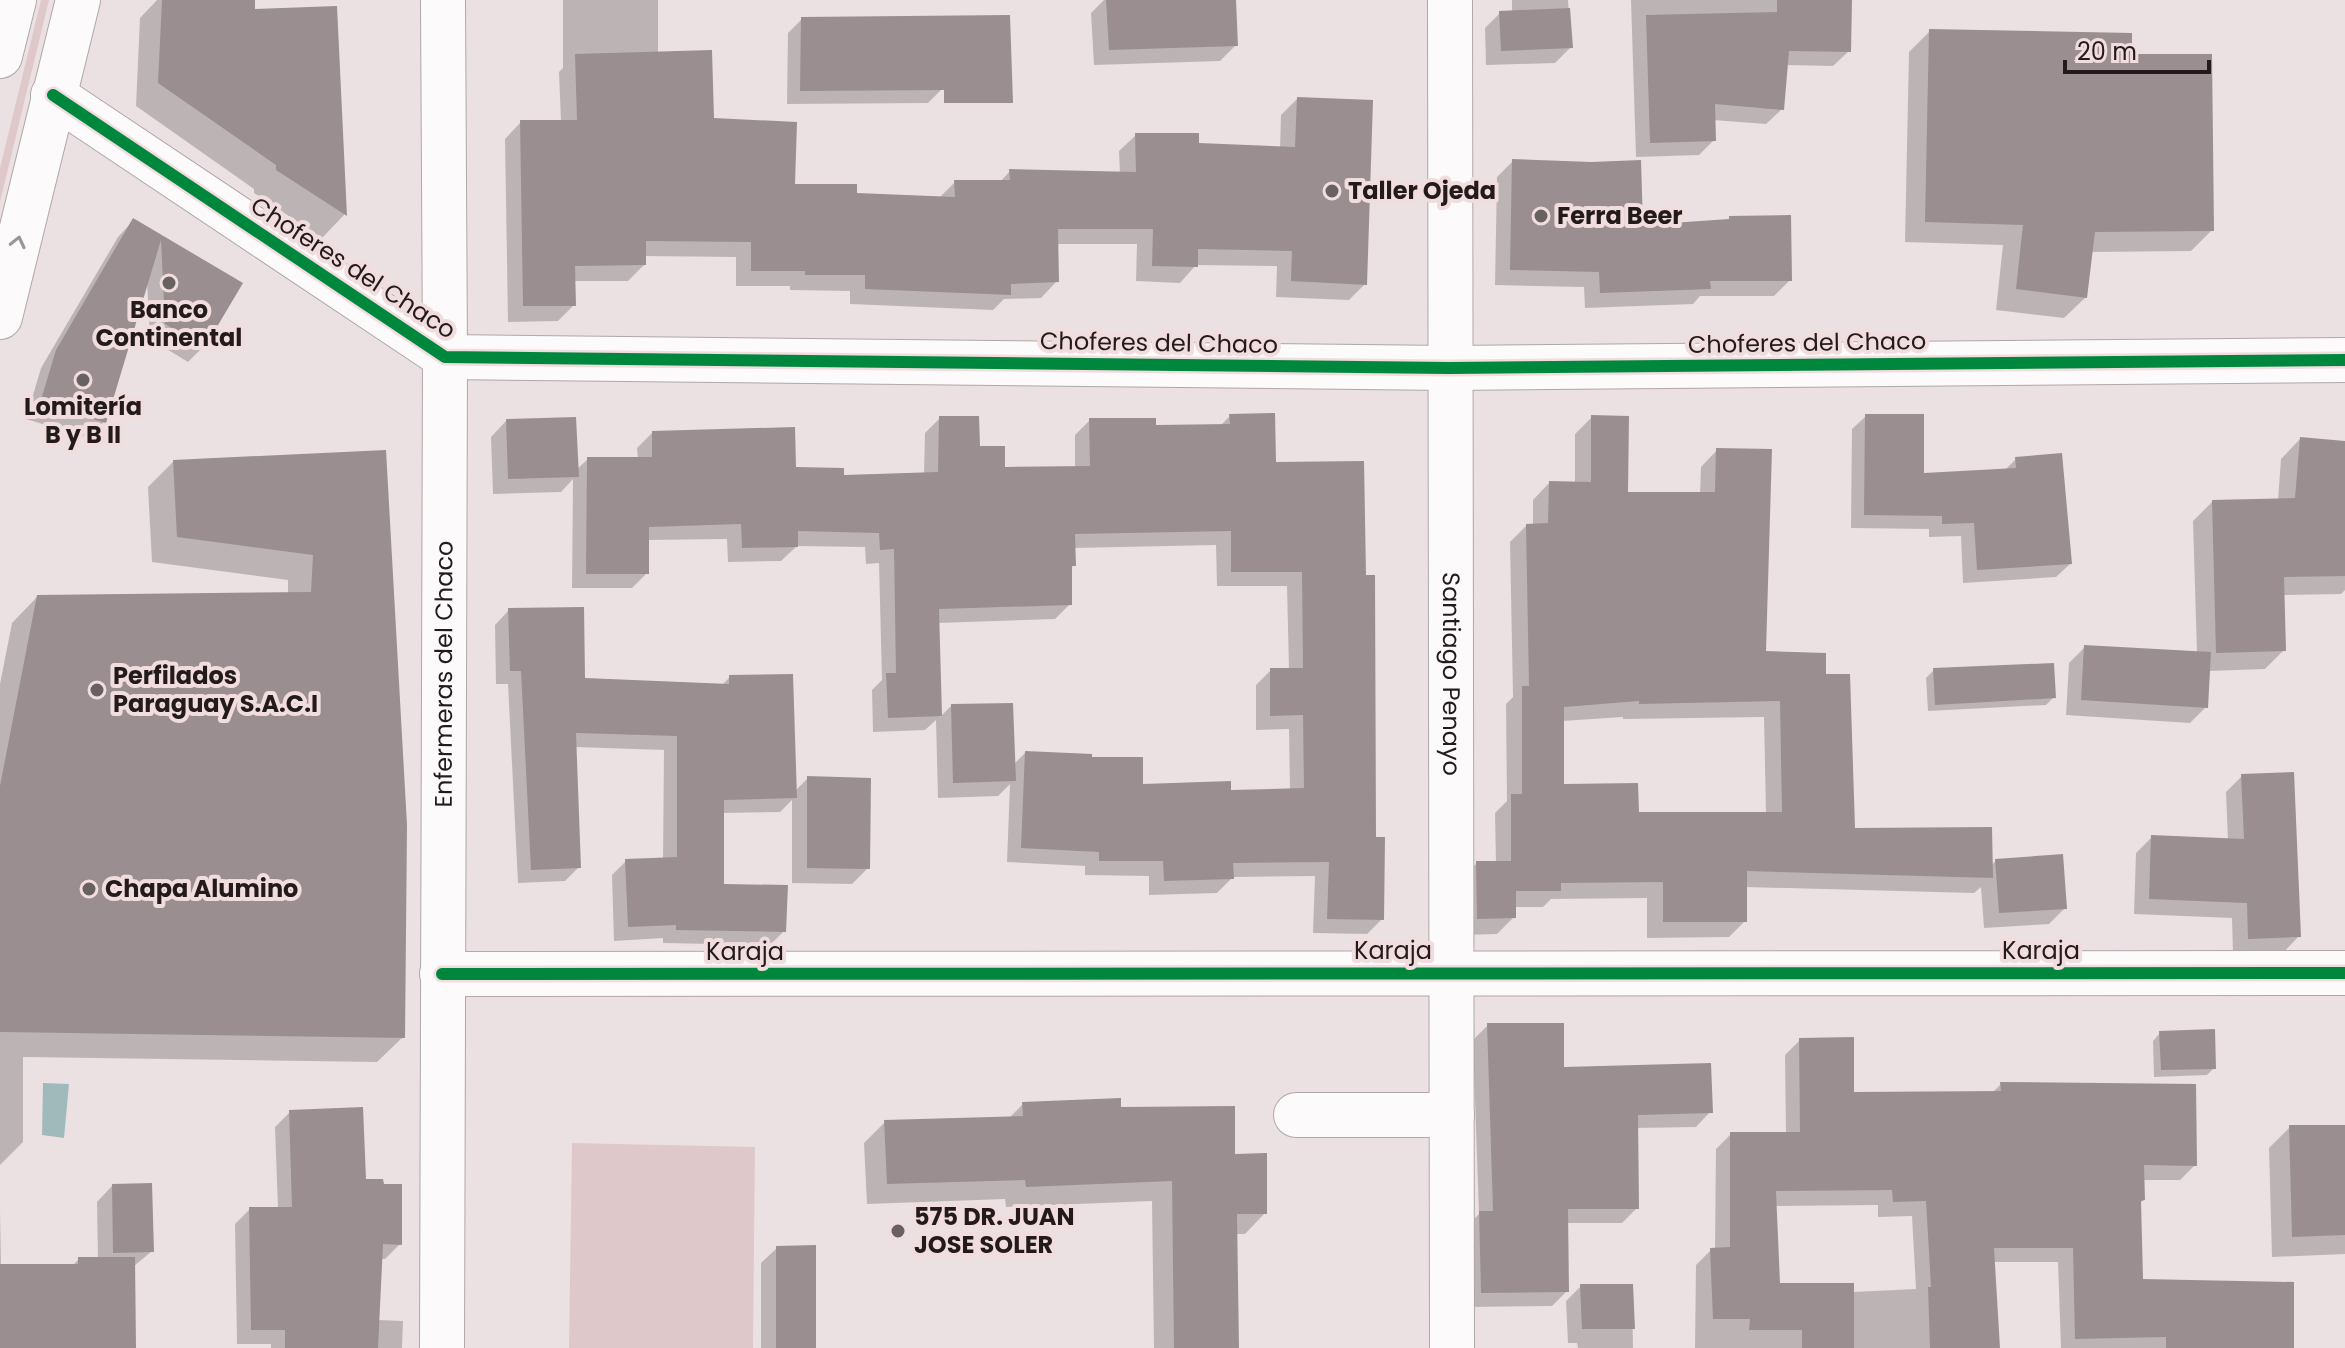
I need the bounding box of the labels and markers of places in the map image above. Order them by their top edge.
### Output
place label: Taller Ojeda [1348,174,1496,207]
marker: Taller Ojeda [1323,182,1341,200]
place label: Ferra Beer [1557,199,1683,232]
marker: Ferra Beer [1532,207,1550,225]
marker: Banco Continental [160,274,178,292]
place label: Banco Continental [96,293,242,354]
marker: Lomitería B y B II [74,371,92,389]
place label: Lomitería B y B II [24,390,142,451]
place label: Perfilados Paraguay S.A.C.I [113,659,318,720]
marker: Perfilados Paraguay S.A.C.I [88,681,106,699]
place label: Chapa Alumino [105,872,298,905]
marker: Chapa Alumino [80,880,98,898]
place label: 575 DR. JUAN JOSE SOLER [914,1200,1075,1261]
marker: 575 DR. JUAN JOSE SOLER [889,1222,907,1240]

